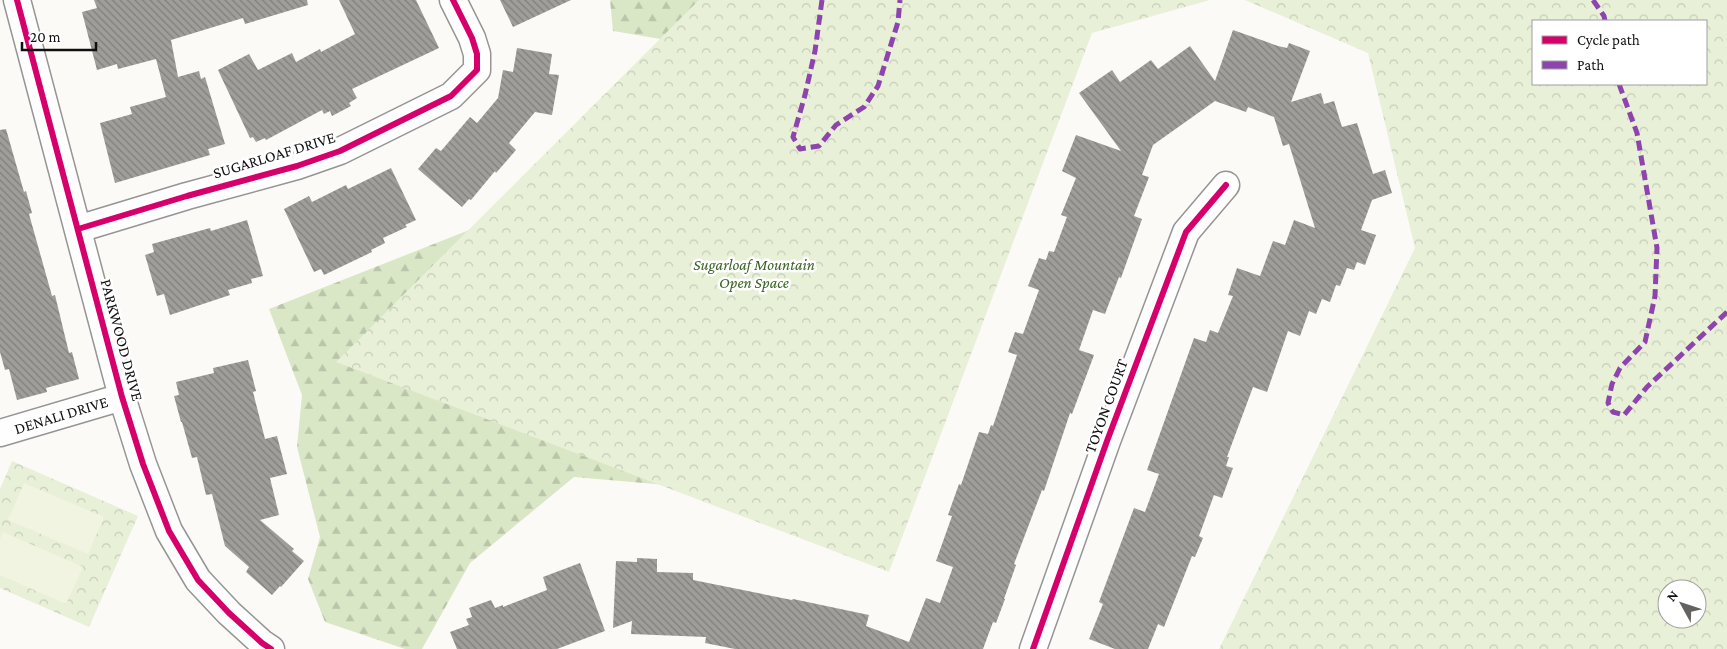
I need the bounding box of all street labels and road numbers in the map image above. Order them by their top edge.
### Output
street label: SUGARLOAF DRIVE [211,128,337,182]
street label: PARKWOOD DRIVE [98,277,147,403]
street label: TOYON COURT [1081,356,1131,455]
street label: DENALI DRIVE [12,393,110,437]

